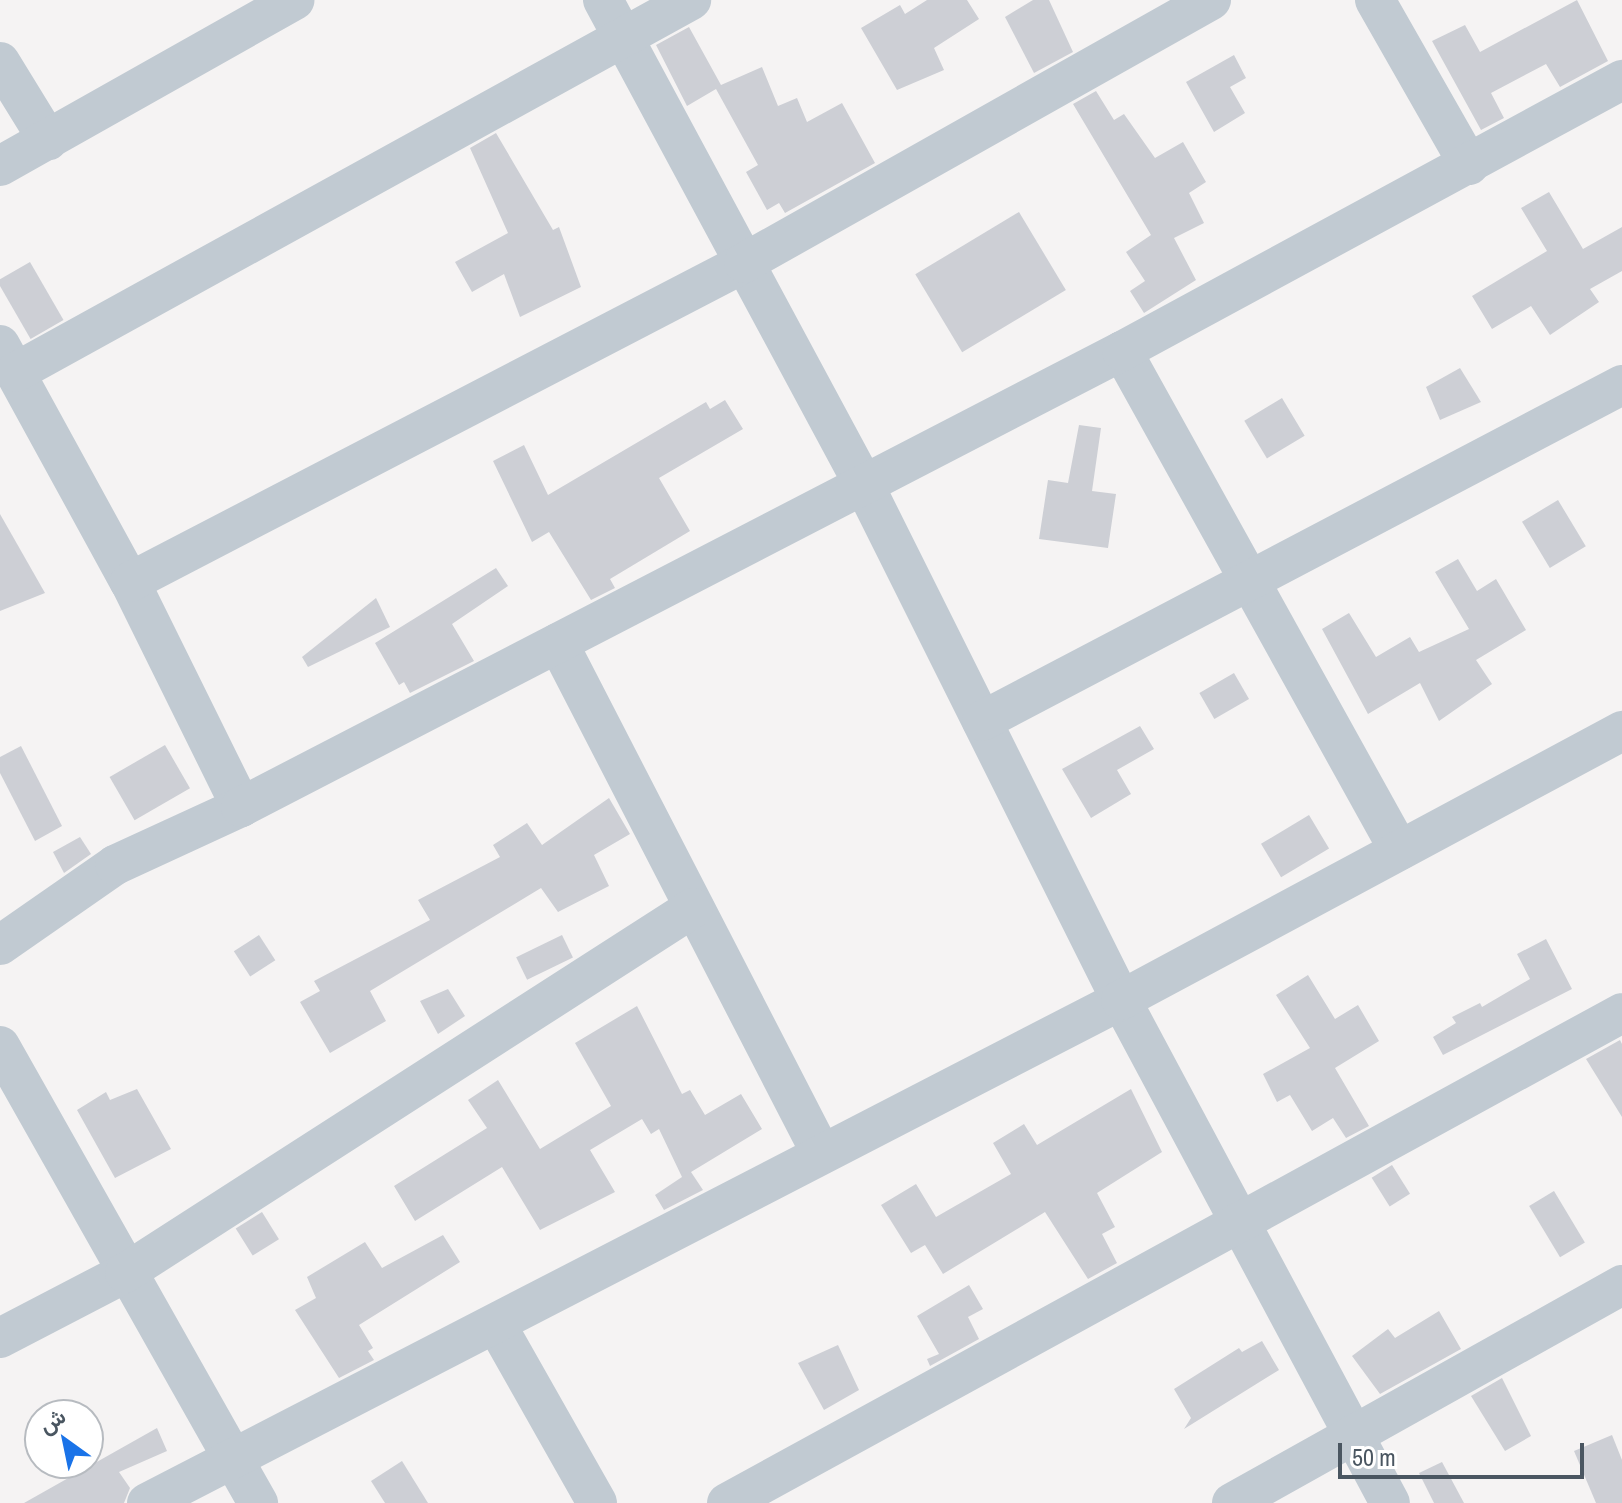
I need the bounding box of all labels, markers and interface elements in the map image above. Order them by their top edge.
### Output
north arrow [24,1399,104,1479]
text: ش [33,1401,71,1440]
scale bar [1342,1427,1588,1477]
text: 50 m [1352,1441,1396,1473]

